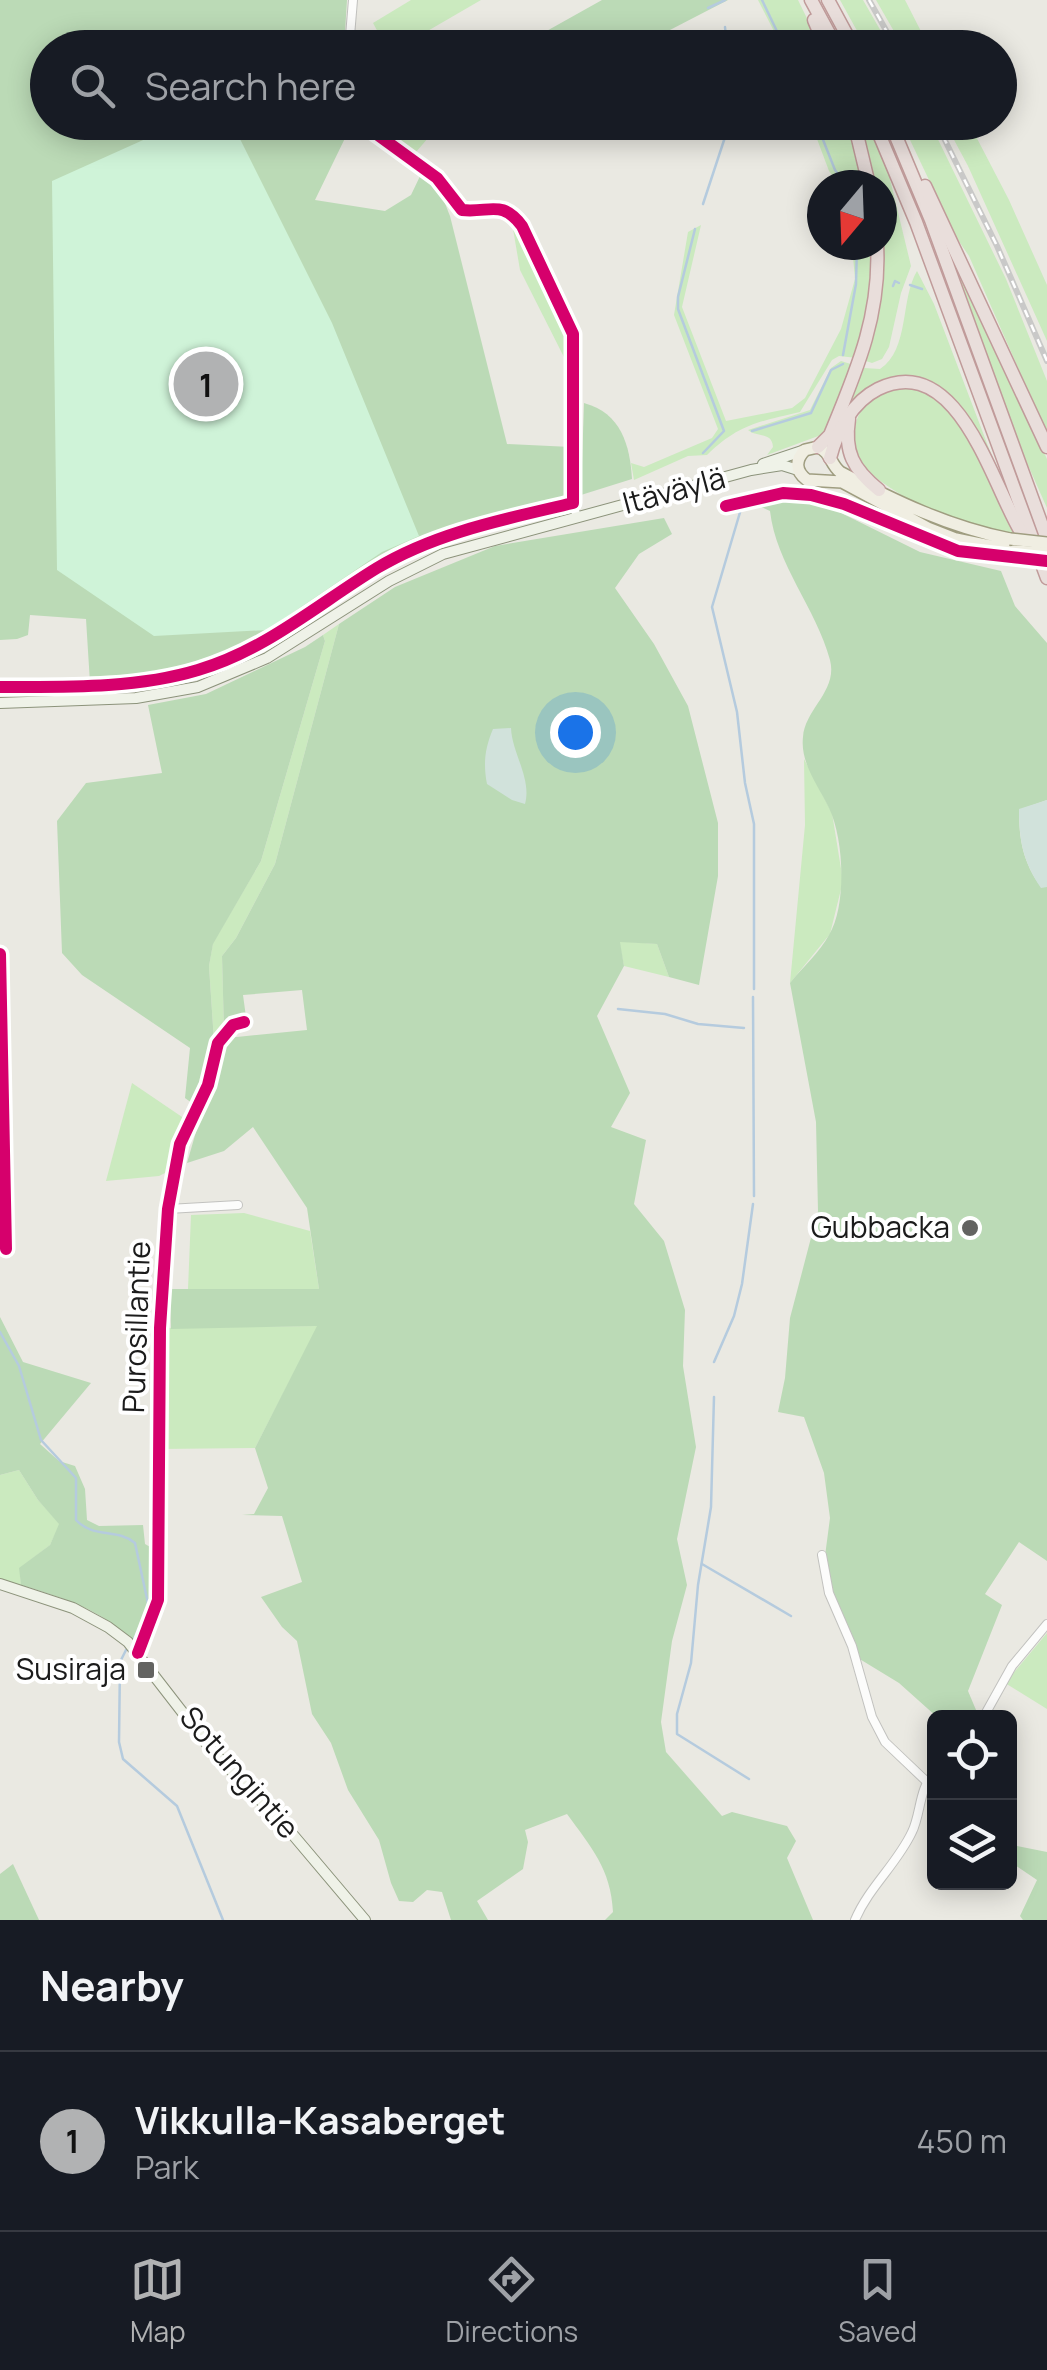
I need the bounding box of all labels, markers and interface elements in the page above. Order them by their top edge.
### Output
search box [30,30,1017,140]
icon: search [65,58,120,113]
text: Search here [145,59,356,111]
north arrow [807,170,897,260]
pin: 1 [174,346,238,422]
street label: Itäväylä [618,456,729,523]
your location [550,707,601,758]
place label: Gubbacka [811,1206,950,1247]
marker: Gubbacka [959,1217,981,1239]
street label: Purosillantie [112,1240,159,1414]
place label: Susiraja [16,1648,126,1689]
marker: Susiraja [135,1659,157,1681]
street label: Sotungintie [171,1697,309,1847]
map controls [927,1710,1017,1890]
button: locate [927,1710,1017,1800]
button: layers [927,1800,1017,1890]
text: Nearby [40,1956,184,2014]
text: Vikkulla-Kasaberget [135,2093,505,2145]
text: 1 [65,2119,80,2163]
text: 450 m [917,2119,1007,2163]
text: Park [135,2145,199,2189]
tab: Map [130,2252,186,2350]
tab: Directions [446,2252,578,2350]
tab: Saved [838,2252,917,2350]

